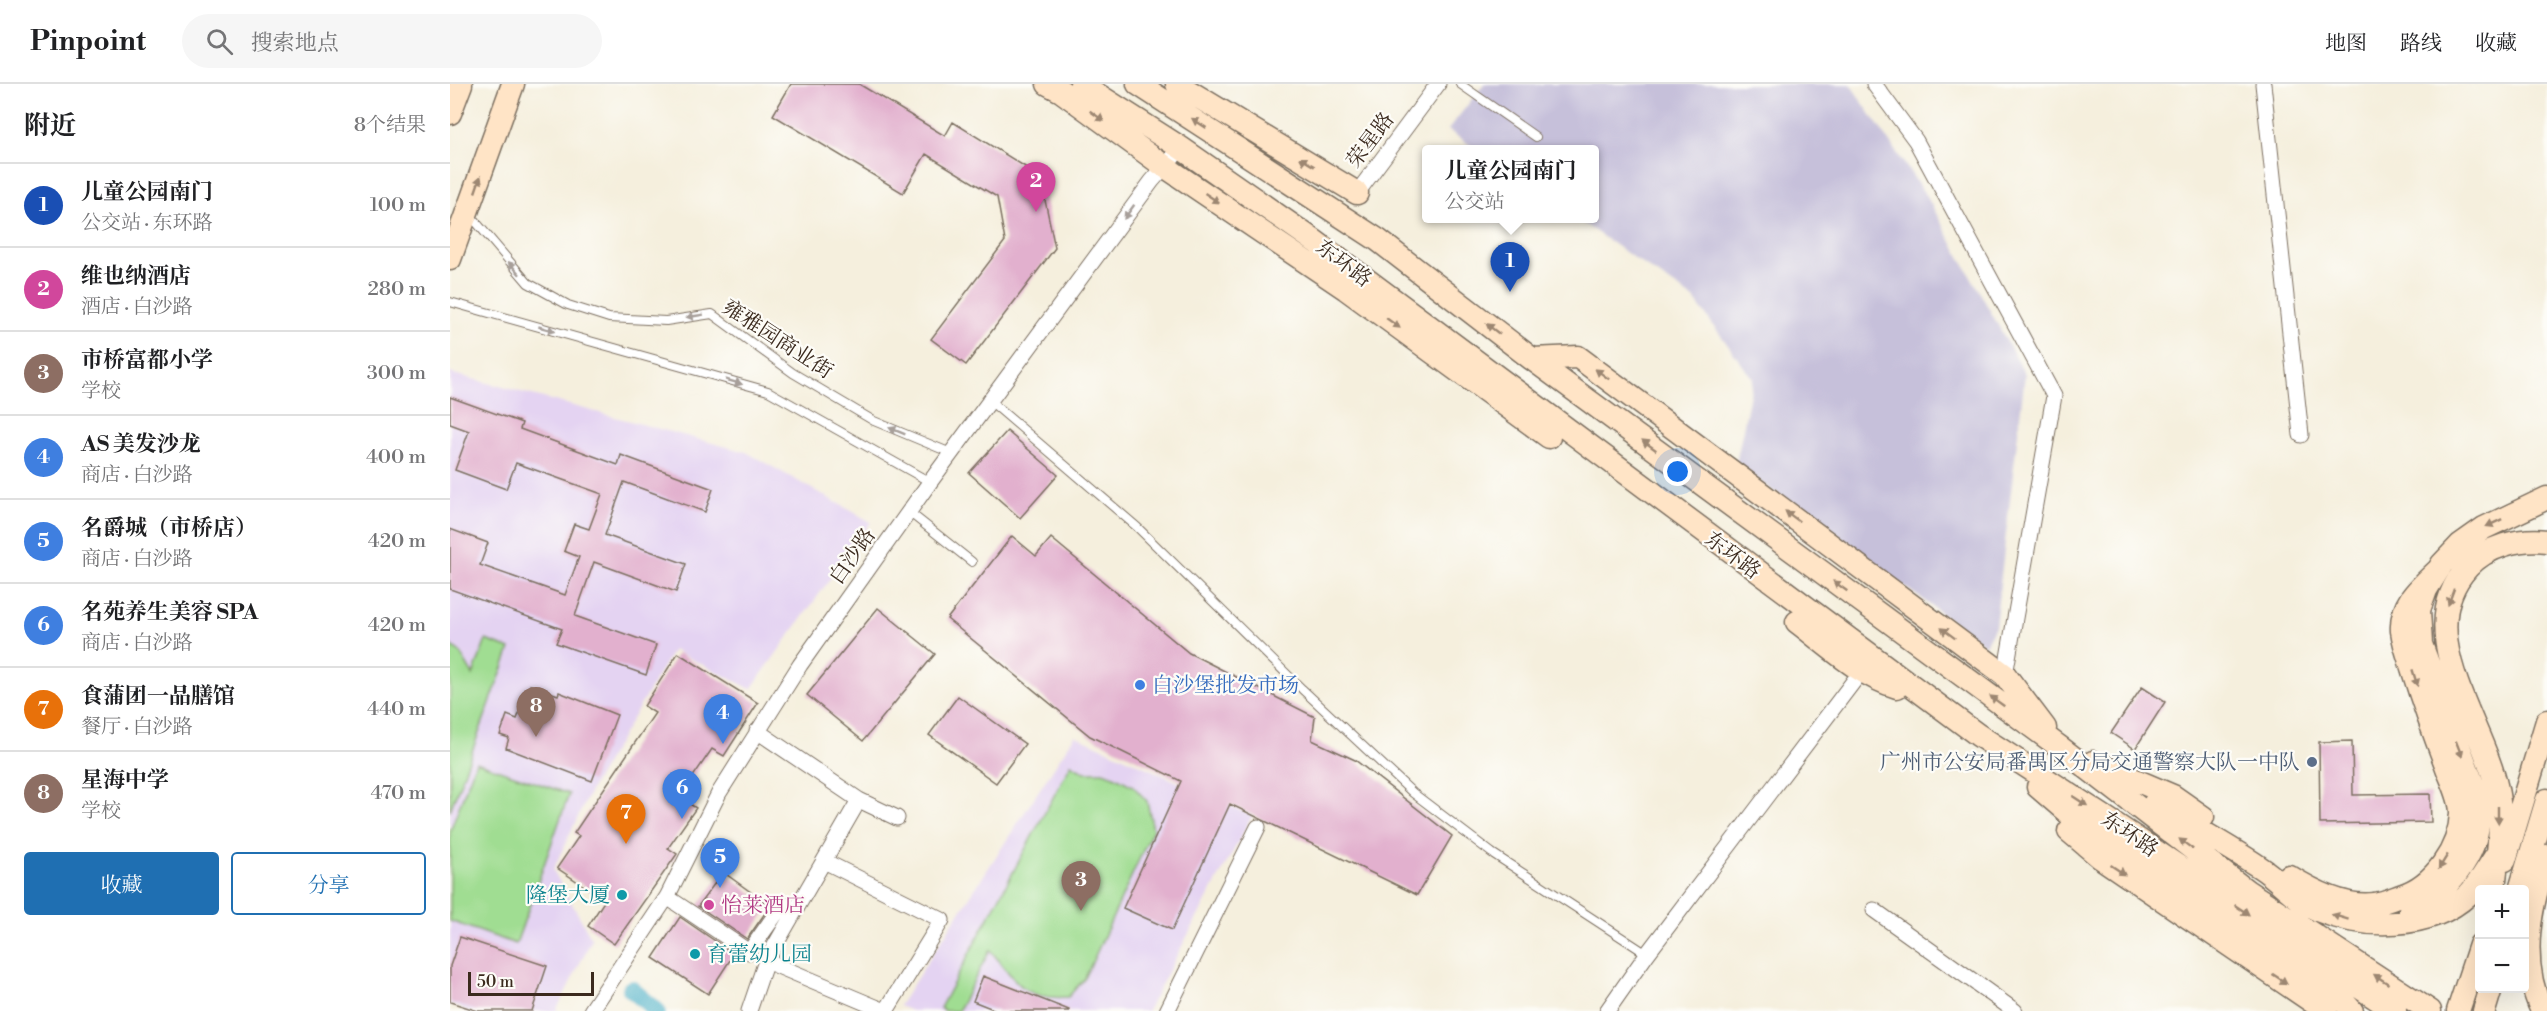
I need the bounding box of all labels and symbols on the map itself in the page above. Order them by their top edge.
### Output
street label: 荣星路 [1341,108,1400,174]
one-way arrow [1089,110,1104,122]
one-way arrow [1191,118,1207,129]
one-way arrow [1299,157,1315,168]
pin: 2 [1016,162,1056,212]
one-way arrow [473,175,483,193]
one-way arrow [1204,192,1220,204]
one-way arrow [1123,204,1135,220]
street label: 东环路 [1310,234,1376,293]
pin: 1 [1490,242,1530,292]
one-way arrow [508,261,521,276]
street label: 雍雅园商业街 [718,295,837,385]
one-way arrow [685,312,704,321]
one-way arrow [1385,317,1401,329]
one-way arrow [1485,323,1500,335]
one-way arrow [538,325,556,334]
one-way arrow [1594,369,1609,381]
one-way arrow [726,378,744,387]
one-way arrow [888,426,906,435]
one-way arrow [1642,440,1657,452]
your location [1663,457,1692,486]
one-way arrow [1784,510,1800,522]
one-way arrow [2485,519,2503,528]
street label: 白沙路 [824,523,882,590]
street label: 东环路 [1699,526,1765,585]
one-way arrow [1832,580,1848,592]
one-way arrow [2445,588,2455,606]
one-way arrow [1940,627,1955,639]
one-way arrow [2411,669,2421,687]
place label: 白沙堡批发市场 [1152,673,1299,699]
marker: 白沙堡批发市场 [1133,678,1147,692]
pin: 8 [516,688,556,737]
pin: 4 [704,694,742,744]
one-way arrow [1990,696,2005,708]
one-way arrow [2455,740,2464,758]
place label: 广州市公安局番禺区分局交通警察大队一中队 [1880,750,2300,776]
marker: 广州市公安局番禺区分局交通警察大队一中队 [2305,755,2319,769]
pin: 6 [662,770,702,819]
pin: 7 [606,794,645,844]
one-way arrow [2072,795,2088,806]
street label: 东环路 [2096,806,2163,863]
one-way arrow [2493,806,2503,825]
pin: 5 [700,838,740,888]
one-way arrow [2179,839,2194,851]
one-way arrow [2438,854,2449,870]
pin: 3 [1062,862,1100,911]
one-way arrow [2110,864,2126,876]
place label: 隆堡大厦 [526,883,610,909]
marker: 隆堡大厦 [615,888,629,902]
place label: 怡莱酒店 [721,893,805,919]
marker: 怡莱酒店 [702,898,716,912]
one-way arrow [2233,904,2250,915]
one-way arrow [2331,912,2349,921]
place label: 育蕾幼儿园 [707,942,812,968]
marker: 育蕾幼儿园 [688,947,702,961]
scale bar [468,969,594,996]
one-way arrow [2272,973,2288,984]
one-way arrow [2373,974,2389,985]

